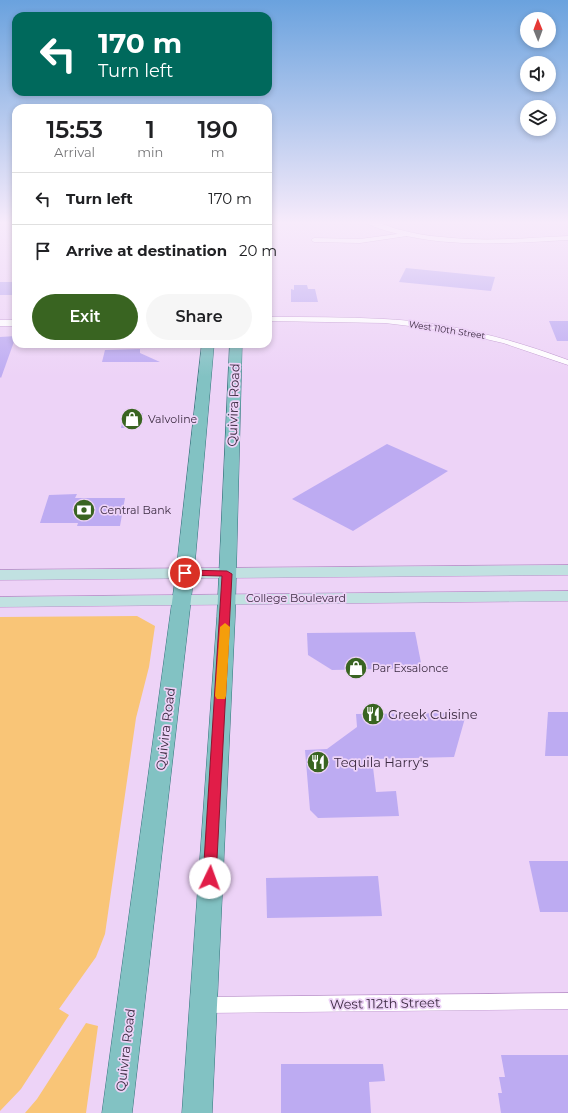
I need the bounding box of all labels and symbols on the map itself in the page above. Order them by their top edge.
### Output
north arrow [520,12,556,48]
street label: West 110th Street [408,318,486,341]
street label: Quivira Road [224,363,242,447]
shop icon: Valvoline [119,406,145,432]
place label: Valvoline [148,412,198,426]
bank icon: Central Bank [71,497,97,523]
place label: Central Bank [100,503,172,517]
pin [168,556,202,590]
street label: College Boulevard [246,591,346,605]
shop icon: Par Exsalonce [343,655,369,681]
place label: Par Exsalonce [372,661,449,675]
street label: Quivira Road [152,687,178,771]
restaurant icon: Greek Cuisine [360,701,386,727]
place label: Greek Cuisine [388,706,478,722]
restaurant icon: Tequila Harry's [305,749,331,775]
place label: Tequila Harry's [334,754,429,770]
position arrow [189,857,231,899]
street label: West 112th Street [330,994,440,1012]
street label: Quivira Road [112,1008,138,1092]

